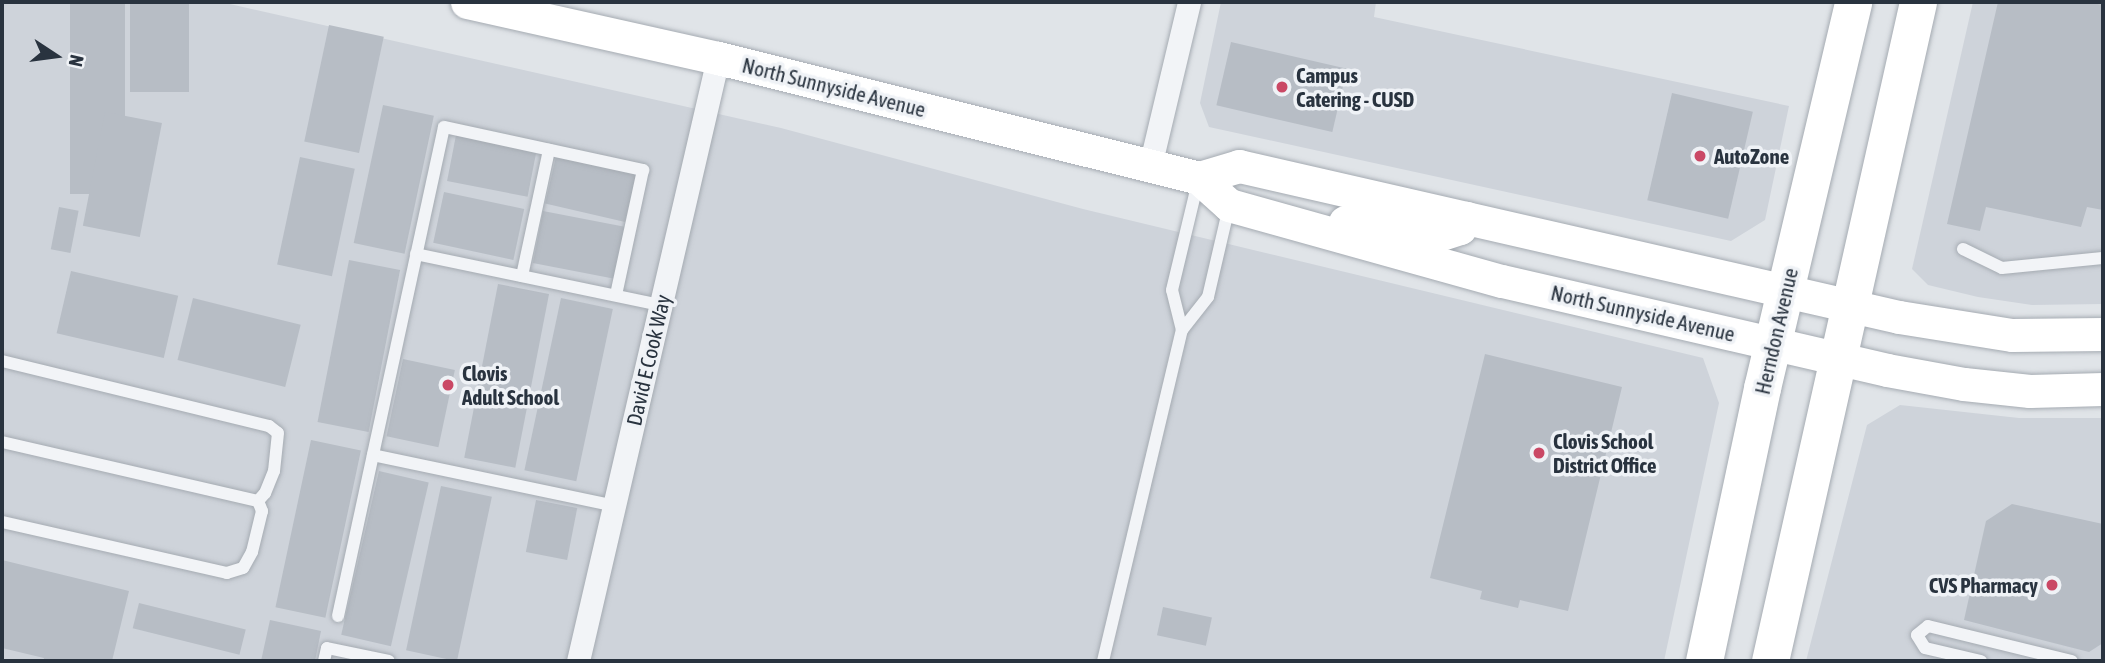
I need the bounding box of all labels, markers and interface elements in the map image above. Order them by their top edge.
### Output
north arrow [21,21,91,91]
street label: North Sunnyside Avenue [740,52,928,122]
text: N [64,53,88,69]
place label: Campus Catering - CUSD [1296,62,1414,112]
marker: Campus Catering - CUSD [1274,79,1290,95]
place label: AutoZone [1714,143,1789,169]
marker: AutoZone [1692,148,1708,164]
street label: Herndon Avenue [1749,265,1803,397]
street label: North Sunnyside Avenue [1549,280,1737,346]
street label: David E Cook Way [621,292,675,428]
place label: Clovis Adult School [462,360,559,410]
marker: Clovis Adult School [440,377,456,393]
place label: Clovis School District Office [1553,428,1657,478]
marker: Clovis School District Office [1531,445,1547,461]
place label: CVS Pharmacy [1929,572,2038,598]
marker: CVS Pharmacy [2044,577,2060,593]

